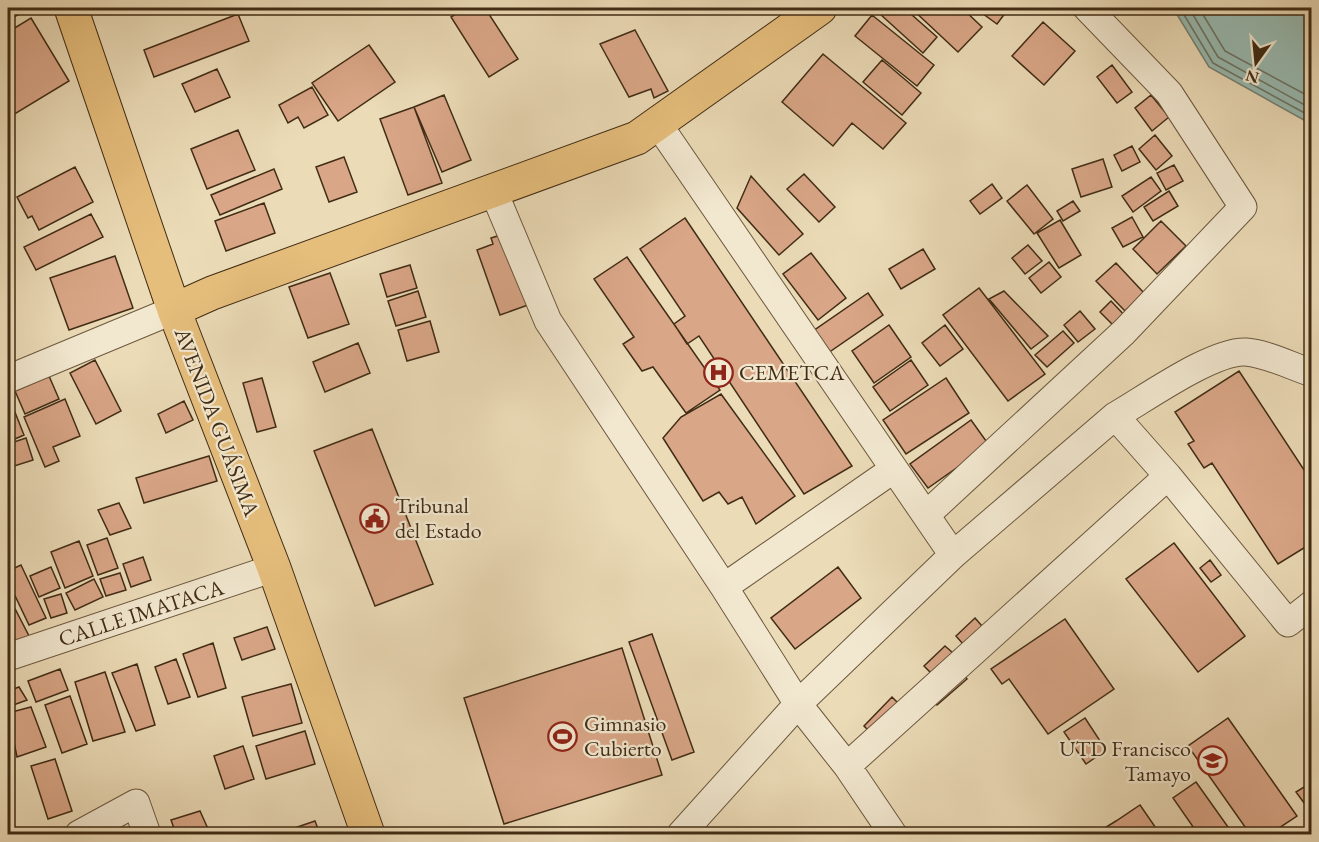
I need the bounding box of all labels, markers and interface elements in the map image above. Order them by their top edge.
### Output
north arrow [1226,33,1286,93]
text: N [1243,65,1261,89]
street label: AVENIDA GUÁSIMA [167,322,267,521]
hospital icon: CEMETCA [702,356,734,388]
place label: CEMETCA [739,358,845,387]
place label: Tribunal del Estado [395,491,482,545]
public building icon: Tribunal del Estado [358,502,390,534]
street label: CALLE IMATACA [55,572,228,653]
place label: Gimnasio Cubierto [584,709,666,763]
sports icon: Gimnasio Cubierto [547,720,579,752]
place label: UTD Francisco Tamayo [1059,734,1191,788]
school or university icon: UTD Francisco Tamayo [1196,745,1228,777]

